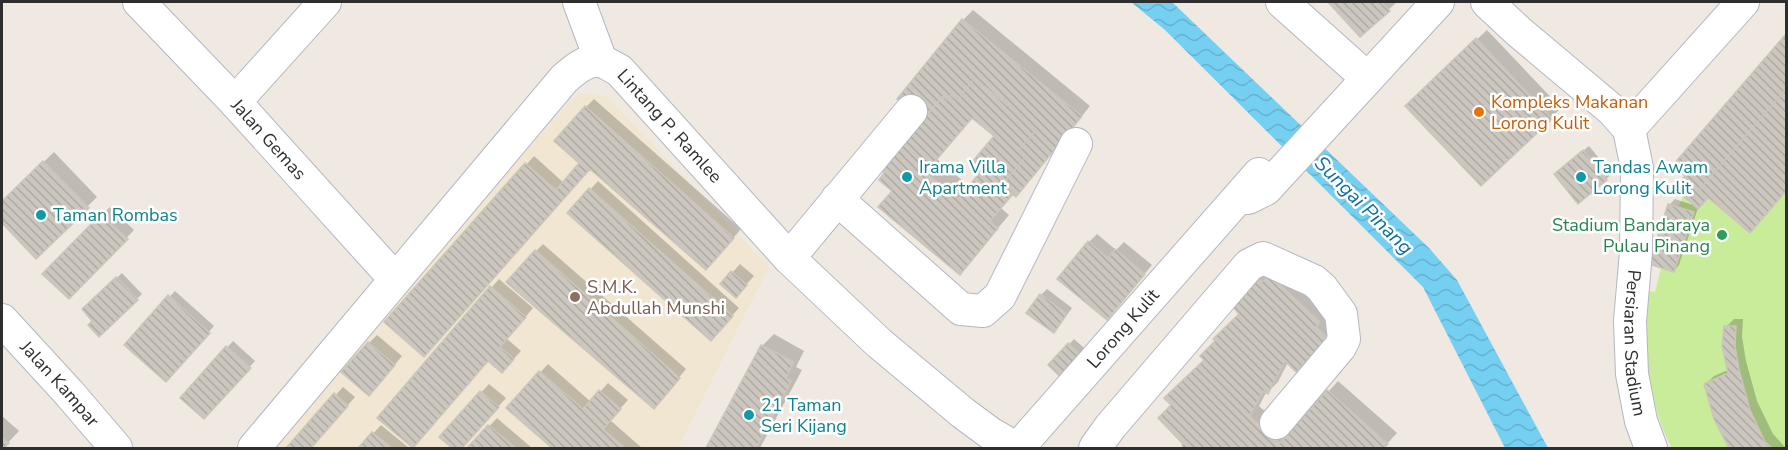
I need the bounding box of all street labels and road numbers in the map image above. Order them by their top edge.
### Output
street label: Lintang P. Ramlee [612,64,728,188]
street label: Jalan Gemas [225,93,312,185]
street label: Persiaran Stadium [1618,269,1652,418]
street label: Lorong Kulit [1081,283,1165,374]
street label: Jalan Kampar [14,335,105,432]

